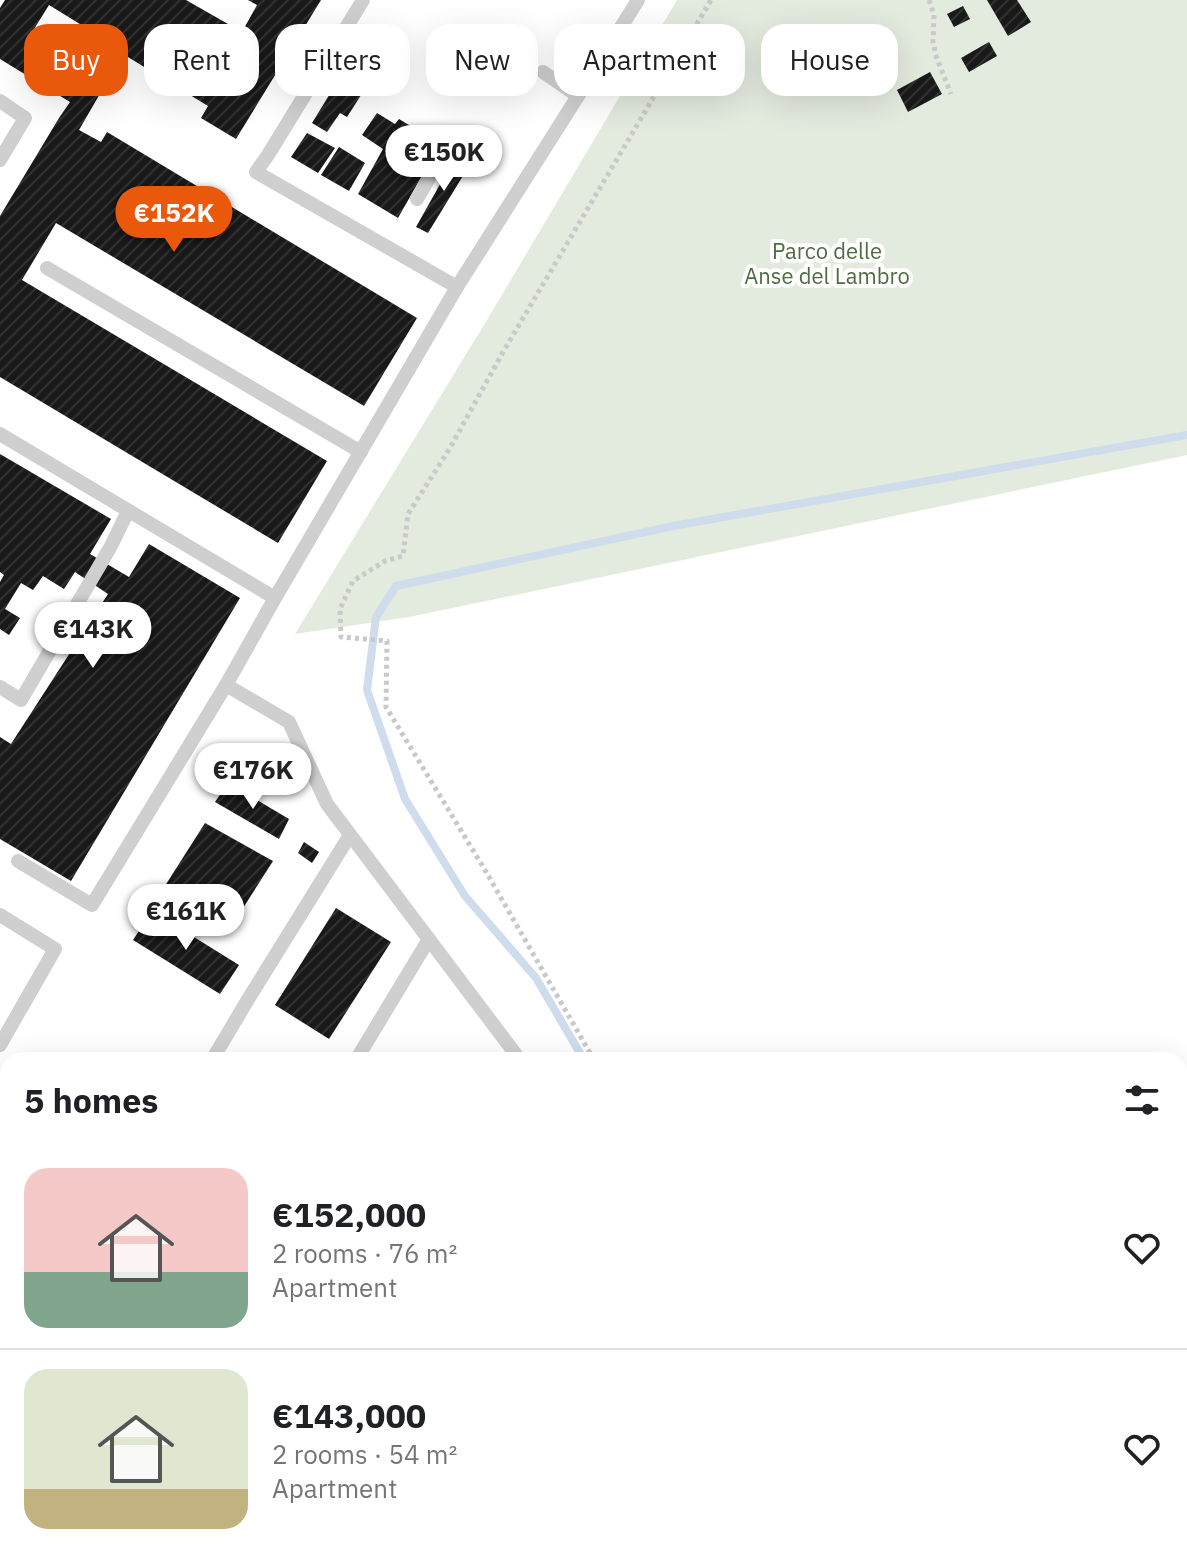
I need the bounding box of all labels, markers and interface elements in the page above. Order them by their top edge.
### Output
chip: Buy [24,24,128,96]
chip: Rent [144,24,259,96]
chip: Filters [275,24,410,96]
chip: New [426,24,538,96]
chip: Apartment [554,24,745,96]
chip: House [761,24,898,96]
pin: €150K [388,125,500,193]
text: €150K [403,134,485,168]
pin: €152K [118,186,230,254]
text: €152K [133,195,215,229]
park label: Parco delle Anse del Lambro [744,236,910,290]
pin: €143K [37,602,149,670]
text: €143K [52,611,134,645]
pin: €176K [197,743,309,811]
text: €176K [212,752,294,786]
pin: €161K [130,884,242,952]
text: €161K [145,893,227,927]
text: 5 homes [24,1078,159,1122]
icon: filters [1120,1078,1164,1122]
text: €152,000 [272,1192,426,1236]
icon: home [88,1200,184,1296]
icon: heart [1120,1226,1164,1270]
text: 2 rooms · 76 m² [272,1236,457,1270]
text: Apartment [272,1270,397,1304]
text: €143,000 [272,1393,426,1437]
icon: home [88,1401,184,1497]
icon: heart [1120,1427,1164,1471]
text: 2 rooms · 54 m² [272,1437,457,1471]
text: Apartment [272,1471,397,1505]

